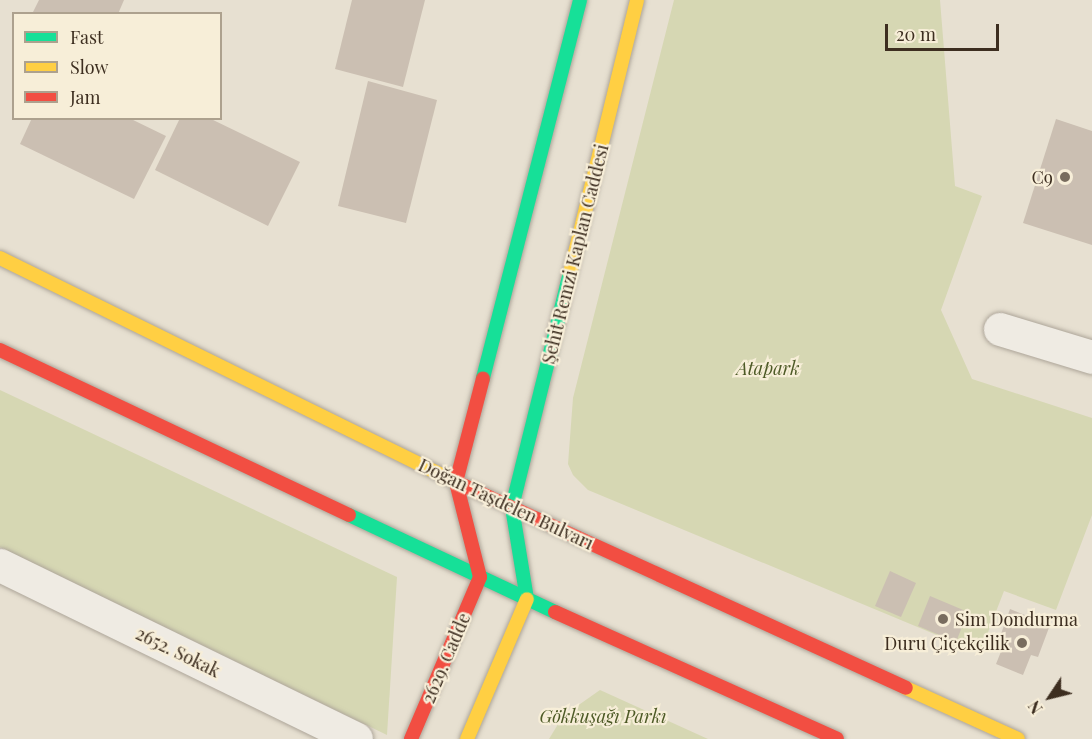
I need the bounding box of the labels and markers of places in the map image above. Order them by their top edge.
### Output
place label: C9 [1031,166,1053,188]
marker: C9 [1058,170,1072,184]
place label: Sim Dondurma [955,608,1078,630]
marker: Sim Dondurma [936,612,950,626]
place label: Duru Çiçekçilik [884,632,1010,654]
marker: Duru Çiçekçilik [1015,636,1029,650]

